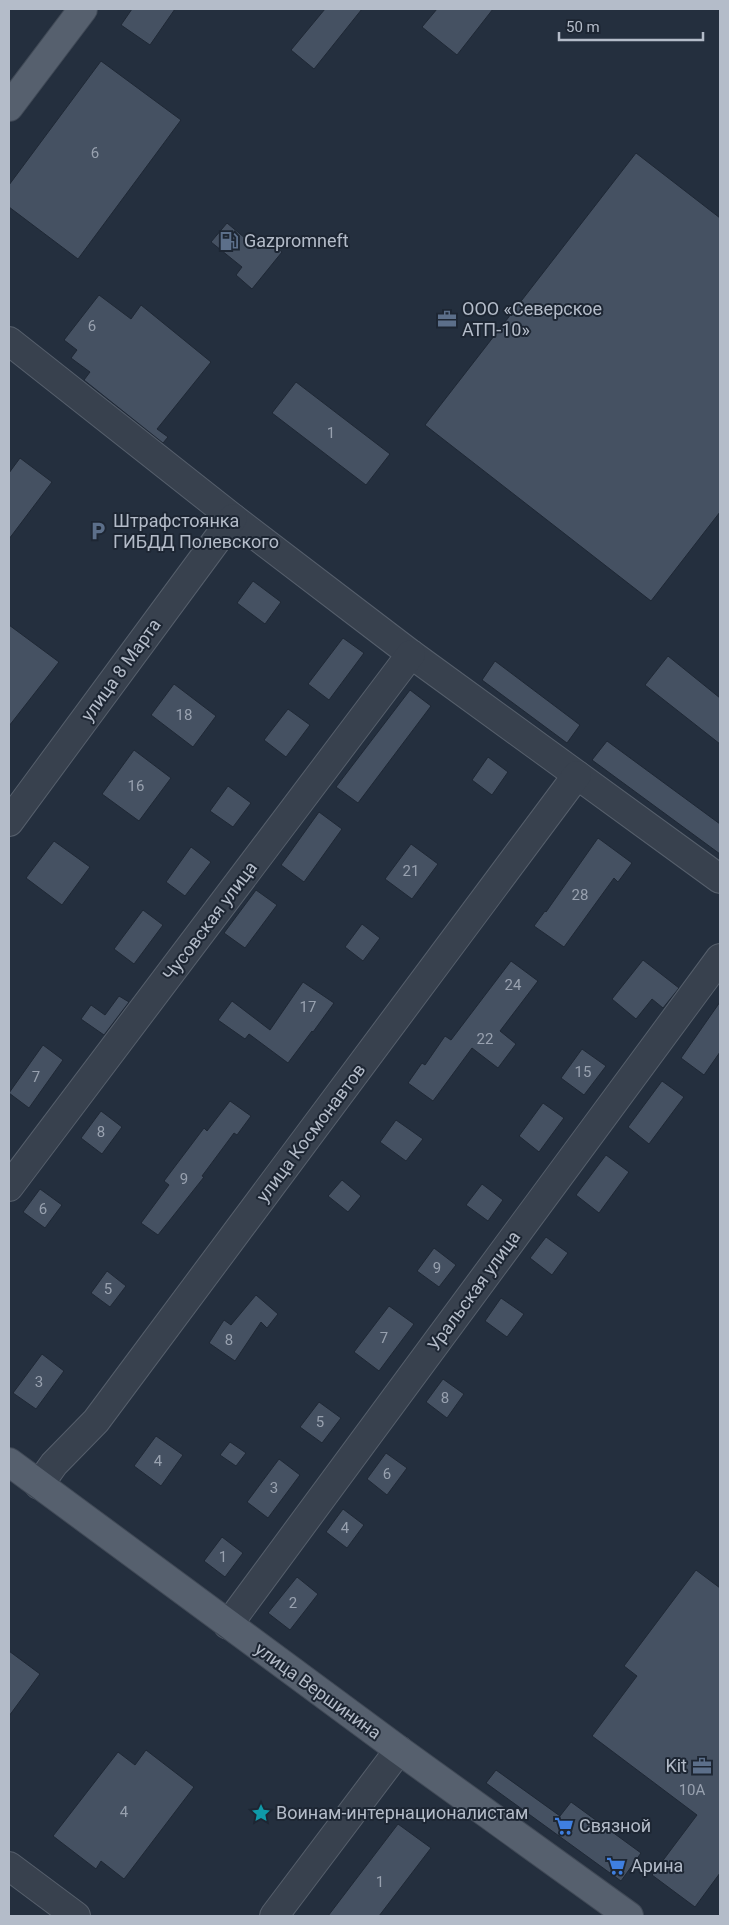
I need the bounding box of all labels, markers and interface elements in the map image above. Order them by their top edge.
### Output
scale bar [559,10,703,42]
text: 50 m [566,18,600,36]
house number: 6 [91,144,99,162]
fuel station icon: Gazpromneft [218,230,240,252]
place label: Gazpromneft [244,230,349,251]
place label: ООО «Северское АТП-10» [462,298,602,340]
office icon: ООО «Северское АТП-10» [436,308,458,330]
house number: 6 [88,317,96,335]
house number: 1 [327,424,335,442]
place label: Штрафстоянка ГИБДД Полевского [113,510,279,552]
parking icon: Штрафстоянка ГИБДД Полевского [87,520,109,542]
street label: улица 8 Марта [76,614,165,725]
house number: 18 [176,706,192,724]
house number: 16 [128,777,144,795]
street label: Чусовская улица [158,857,261,984]
house number: 21 [403,862,419,880]
house number: 28 [572,886,588,904]
house number: 24 [505,976,522,994]
house number: 17 [300,998,316,1016]
house number: 22 [477,1030,493,1048]
street label: улица Космонавтов [252,1059,369,1206]
house number: 15 [575,1063,591,1081]
house number: 7 [32,1068,40,1086]
house number: 8 [97,1123,105,1141]
house number: 9 [180,1170,188,1188]
house number: 6 [39,1200,47,1218]
street label: Уральская улица [423,1227,524,1355]
house number: 9 [433,1259,441,1277]
house number: 5 [104,1280,112,1298]
house number: 7 [380,1329,388,1347]
house number: 8 [225,1331,233,1349]
house number: 3 [35,1373,43,1391]
house number: 8 [441,1389,449,1407]
house number: 5 [316,1413,324,1431]
house number: 4 [154,1452,163,1470]
house number: 6 [383,1465,391,1483]
house number: 3 [270,1479,278,1497]
house number: 4 [341,1519,350,1537]
house number: 1 [219,1548,227,1566]
house number: 2 [289,1594,297,1612]
street label: улица Вершинина [251,1638,385,1743]
place label: Kit [665,1755,687,1776]
office icon: Kit [691,1755,713,1777]
house number: 10А [679,1781,706,1799]
place icon: Воинам-интернационалистам [250,1802,272,1824]
place label: Воинам-интернационалистам [276,1802,528,1823]
house number: 4 [120,1803,129,1821]
supermarket icon: Связной [553,1815,575,1837]
place label: Связной [579,1815,651,1836]
supermarket icon: Арина [605,1855,627,1877]
place label: Арина [631,1855,683,1876]
house number: 1 [376,1873,384,1891]

